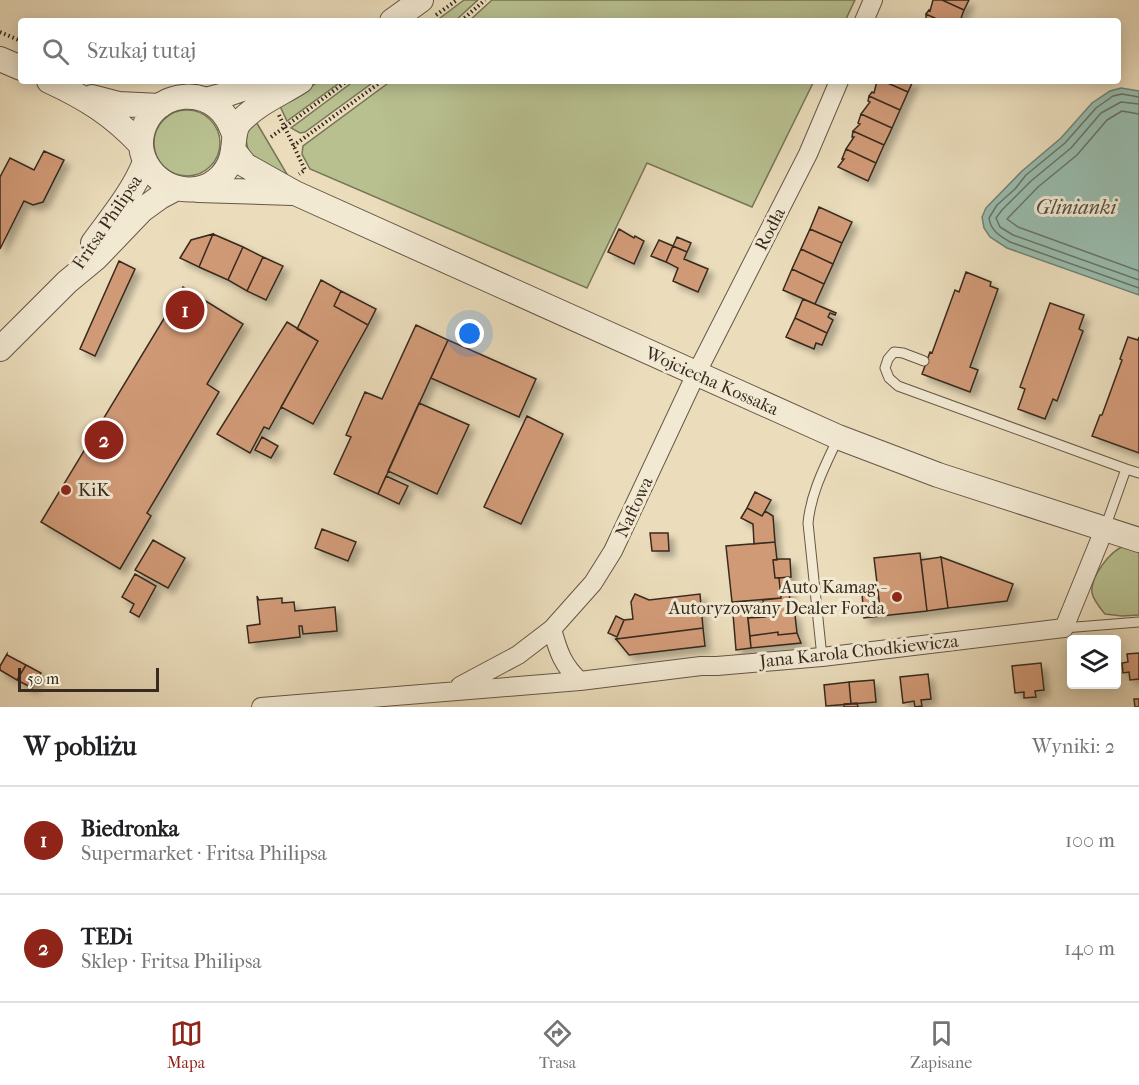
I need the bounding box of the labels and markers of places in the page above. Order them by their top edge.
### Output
pin: 1 [166,288,204,332]
pin: 2 [84,418,124,462]
place label: KiK [78,480,110,501]
marker: KiK [59,483,73,497]
place label: Auto Kamag - Autoryzowany Dealer Forda [668,577,887,619]
marker: Auto Kamag - Autoryzowany Dealer Forda [890,590,904,604]

